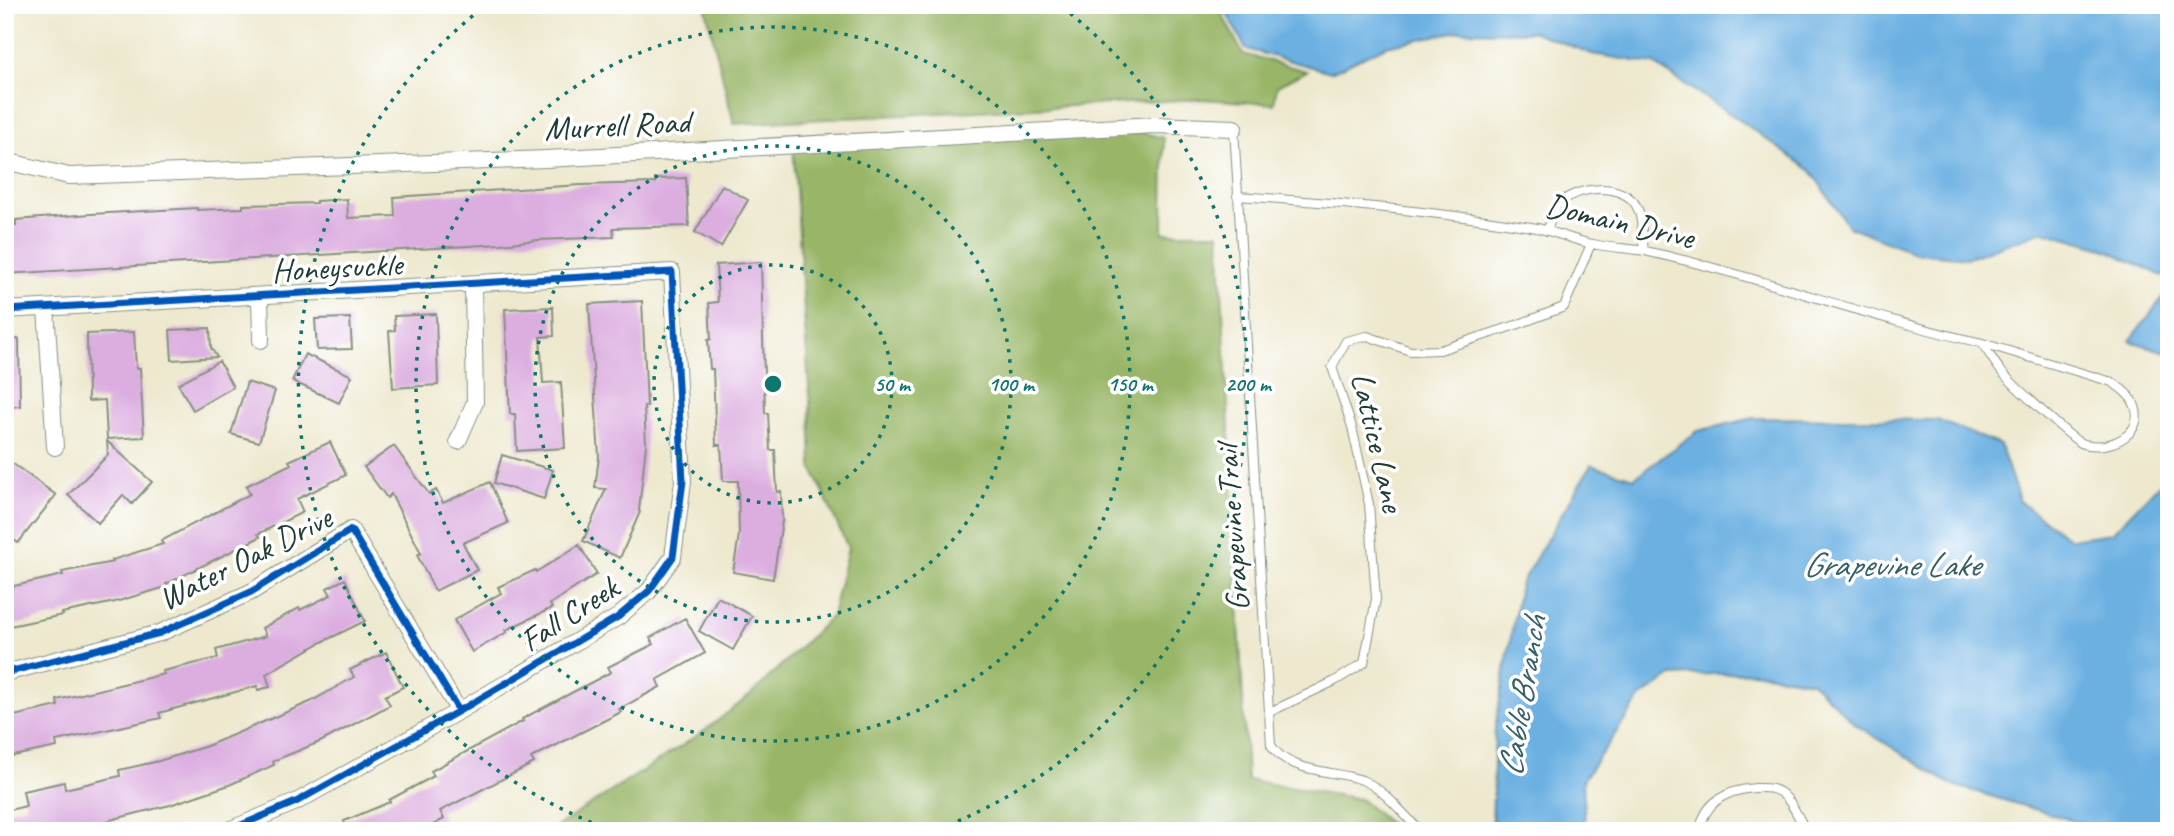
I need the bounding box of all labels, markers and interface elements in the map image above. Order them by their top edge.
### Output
street label: Murrell Road [543,100,696,150]
street label: Domain Drive [1542,184,1700,259]
street label: Honeysuckle [271,242,406,291]
street label: Lattice Lane [1342,368,1415,518]
text: 50 m [874,371,912,397]
text: 100 m [988,371,1036,397]
text: 150 m [1107,371,1155,397]
text: 200 m [1225,371,1273,397]
centre of rings [761,372,785,396]
street label: Grapevine Trail [1205,438,1259,612]
street label: Water Oak Drive [151,495,341,620]
water label: Grapevine Lake [1803,542,1984,587]
street label: Fall Creek [512,565,629,661]
water label: Cable Branch [1487,611,1557,779]

